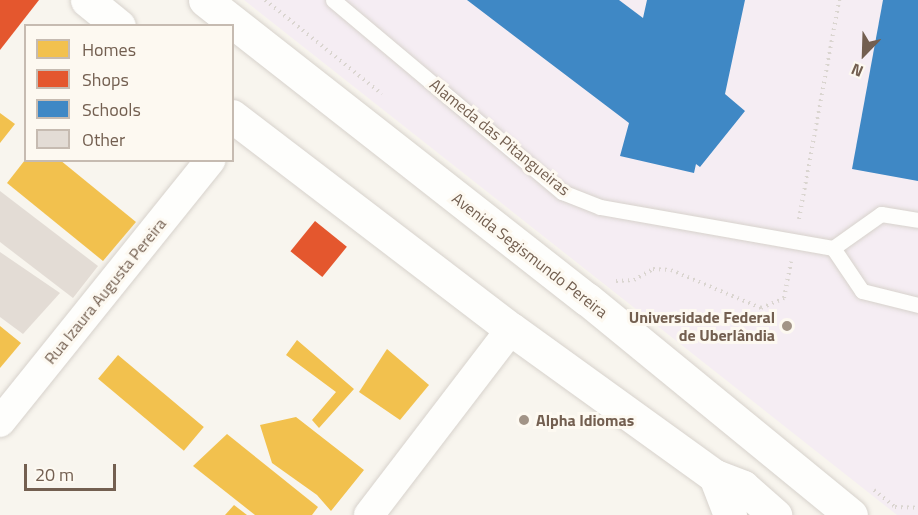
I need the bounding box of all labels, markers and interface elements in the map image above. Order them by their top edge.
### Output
legend [24,24,234,162]
north arrow [834,24,894,84]
text: Homes [82,36,136,63]
text: N [847,57,867,84]
text: Shops [82,66,129,93]
street label: Alameda das Pitangueiras [426,75,574,199]
text: Schools [82,96,141,123]
text: Other [82,126,125,153]
street label: Avenida Segismundo Pereira [449,188,611,322]
street label: Rua Izaura Augusta Pereira [40,214,170,368]
place label: Universidade Federal de Uberlândia [629,307,775,345]
marker: Universidade Federal de Uberlândia [780,319,794,333]
place label: Alpha Idiomas [536,410,634,430]
marker: Alpha Idiomas [517,413,531,427]
scale bar [27,452,118,490]
text: 20 m [35,461,74,488]

